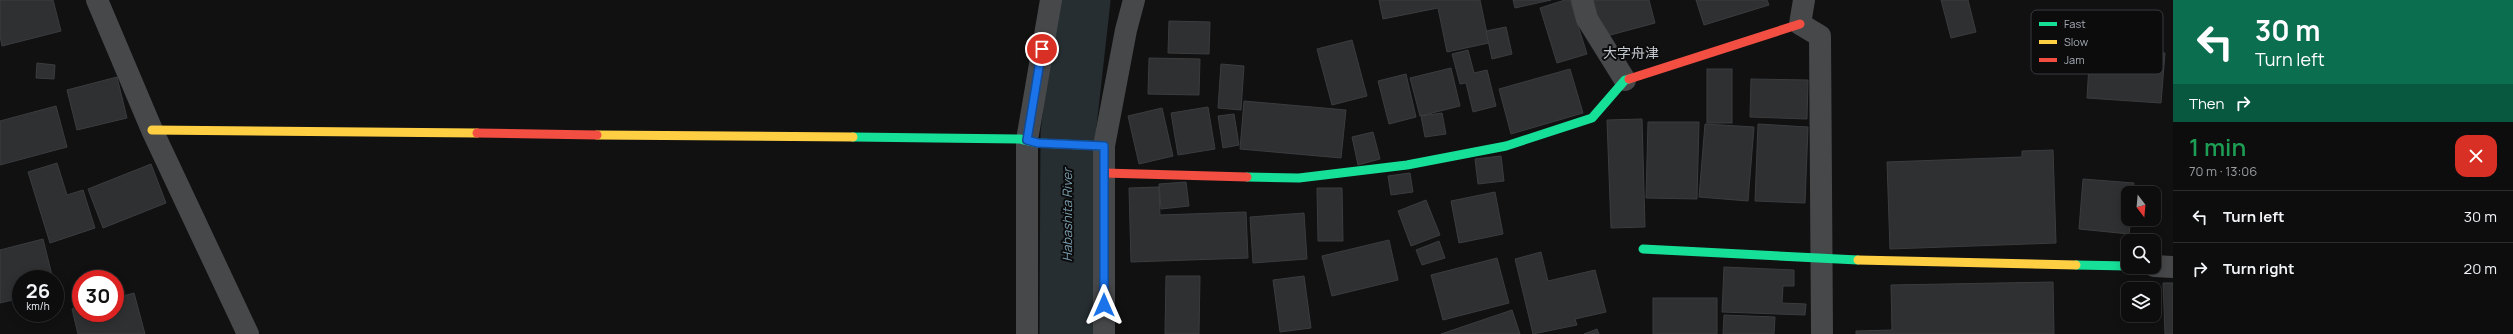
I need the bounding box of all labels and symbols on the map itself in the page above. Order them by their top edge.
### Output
legend [2031,10,2163,74]
text: Fast [2064,16,2086,31]
pin [1025,32,1059,66]
text: Slow [2064,34,2089,49]
district label: 大字舟津 [1603,43,1659,62]
text: Jam [2064,52,2085,67]
water label: Habashita River [1058,166,1076,262]
north arrow [2121,186,2161,226]
speed limit sign: 30 [72,270,124,322]
position arrow [1083,284,1125,326]

